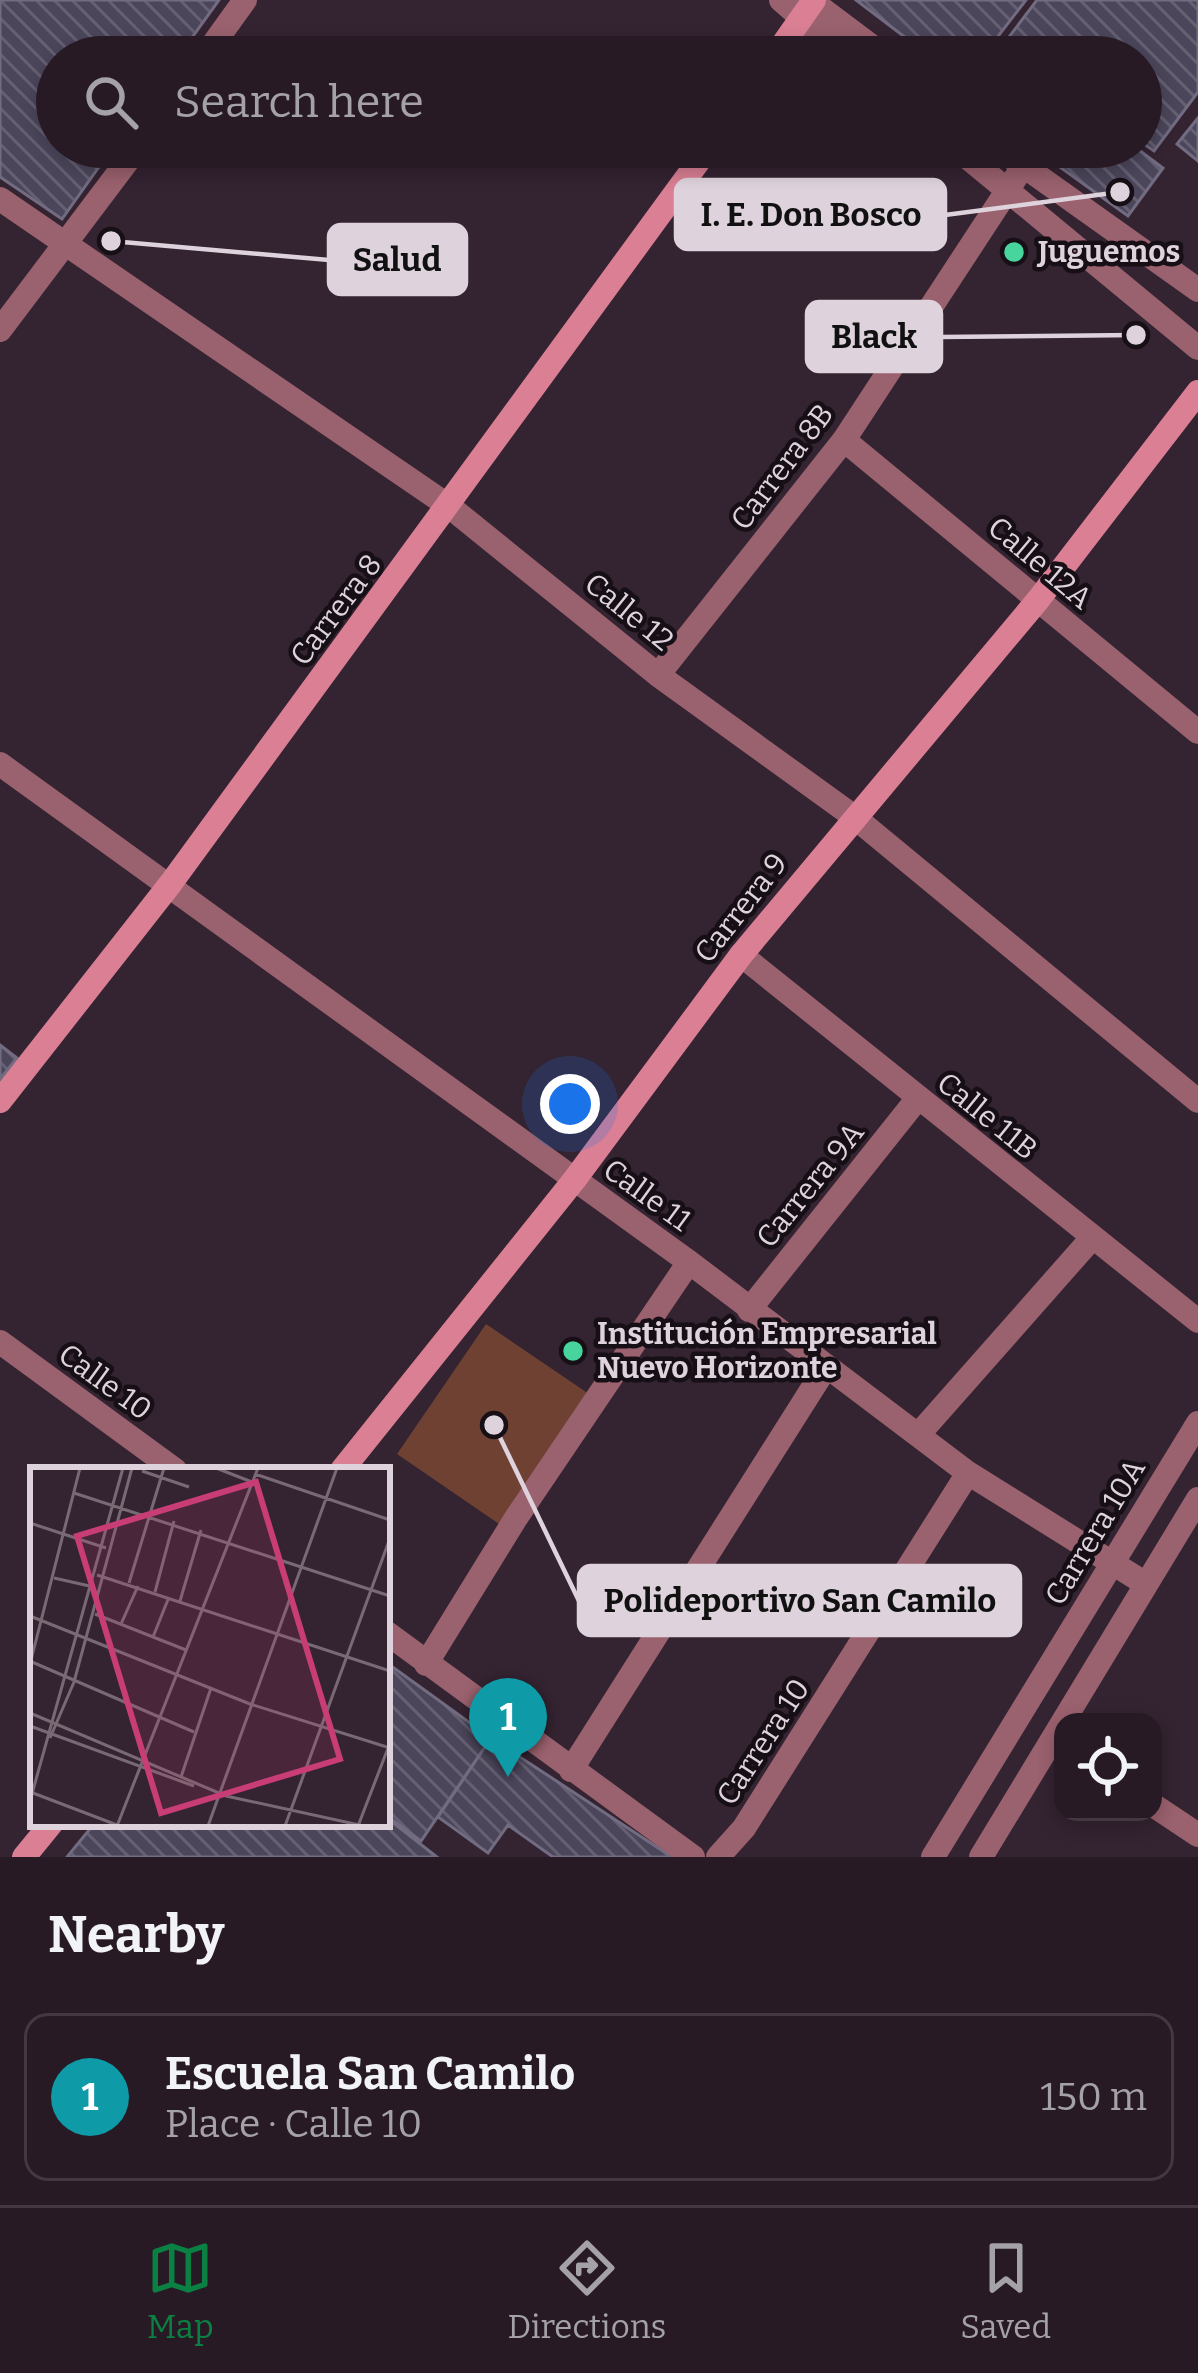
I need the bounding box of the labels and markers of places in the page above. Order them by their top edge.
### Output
callout: I. E. Don Bosco [676,180,945,249]
callout: Salud [329,225,466,294]
place label: Juguemos [1036,234,1180,270]
marker: Juguemos [1001,239,1027,265]
callout: Black [807,302,941,371]
place label: Institución Empresarial Nuevo Horizonte [597,1316,937,1386]
marker: Institución Empresarial Nuevo Horizonte [560,1338,586,1364]
callout: Polideportivo San Camilo [579,1566,1020,1635]
pin: 1 [469,1678,547,1777]

